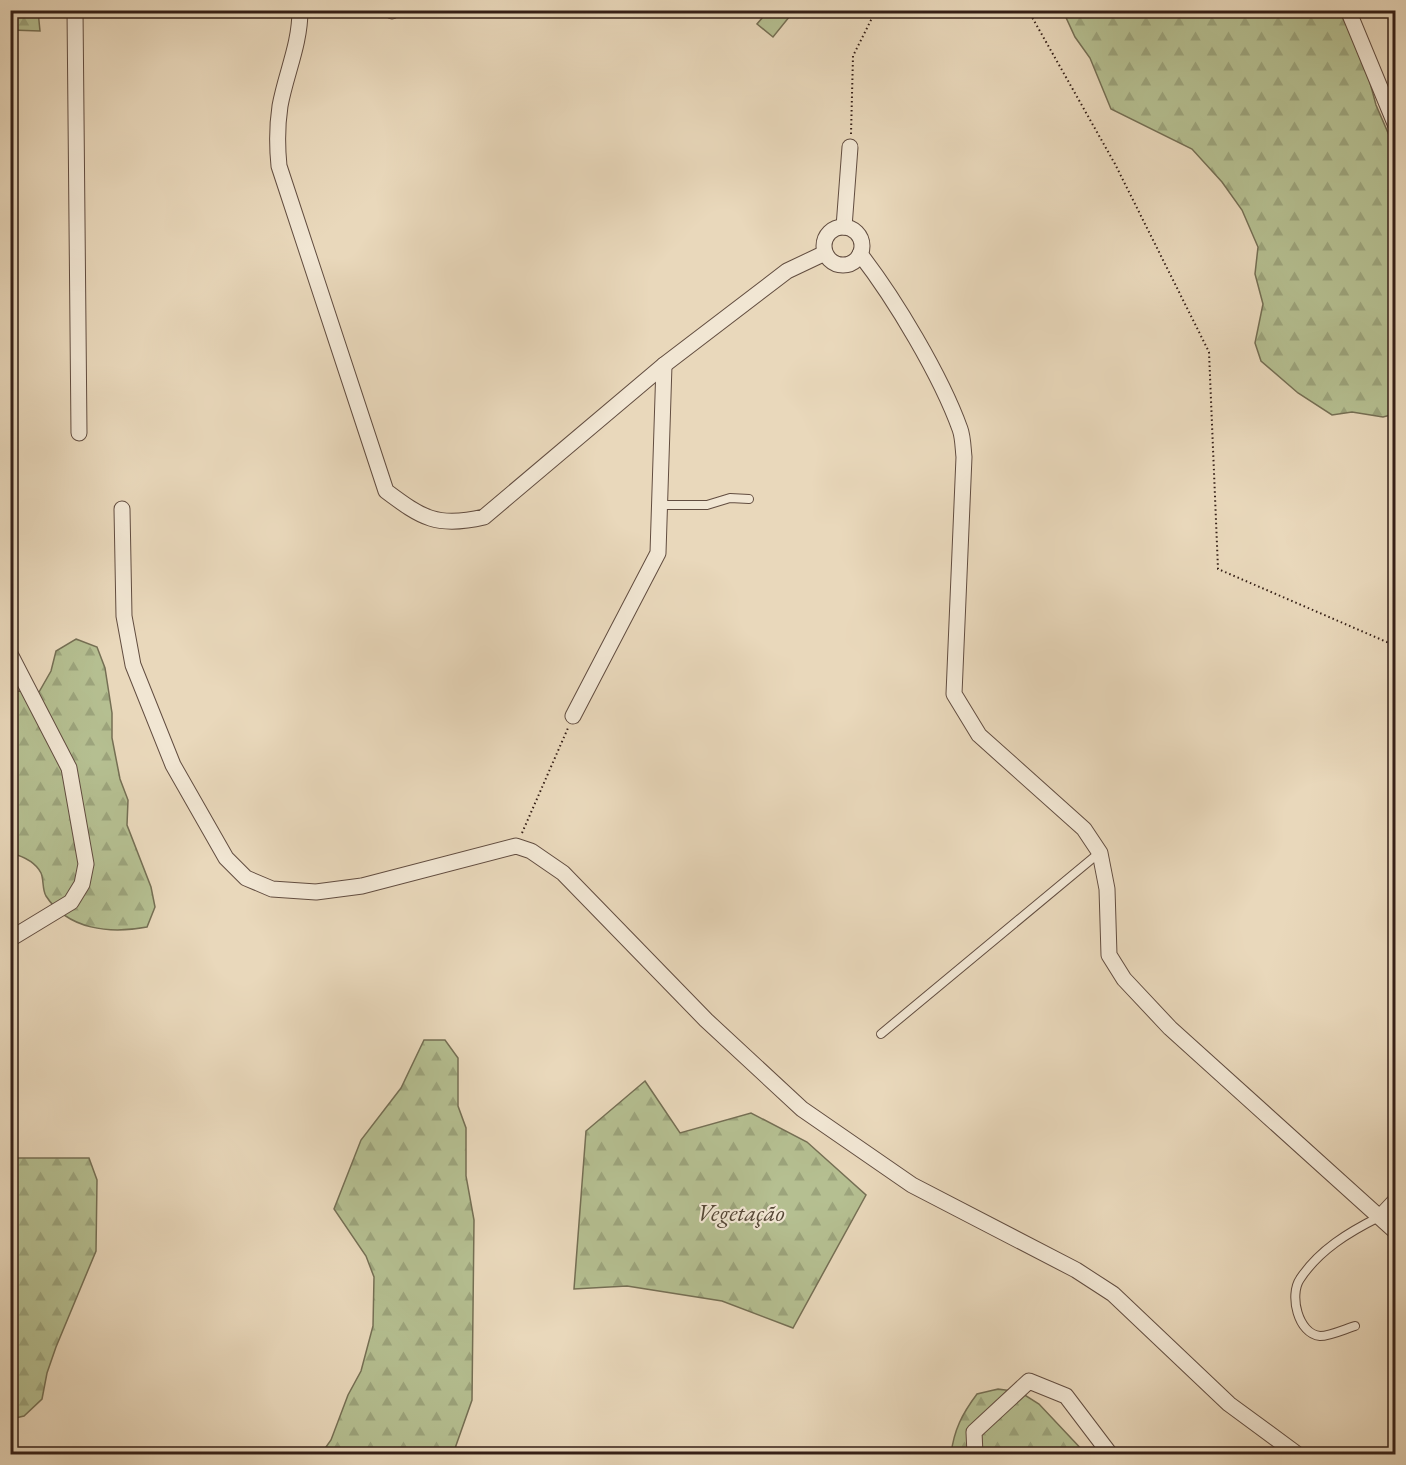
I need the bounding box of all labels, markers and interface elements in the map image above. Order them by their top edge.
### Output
park label: Vegetação [697,1197,785,1228]

